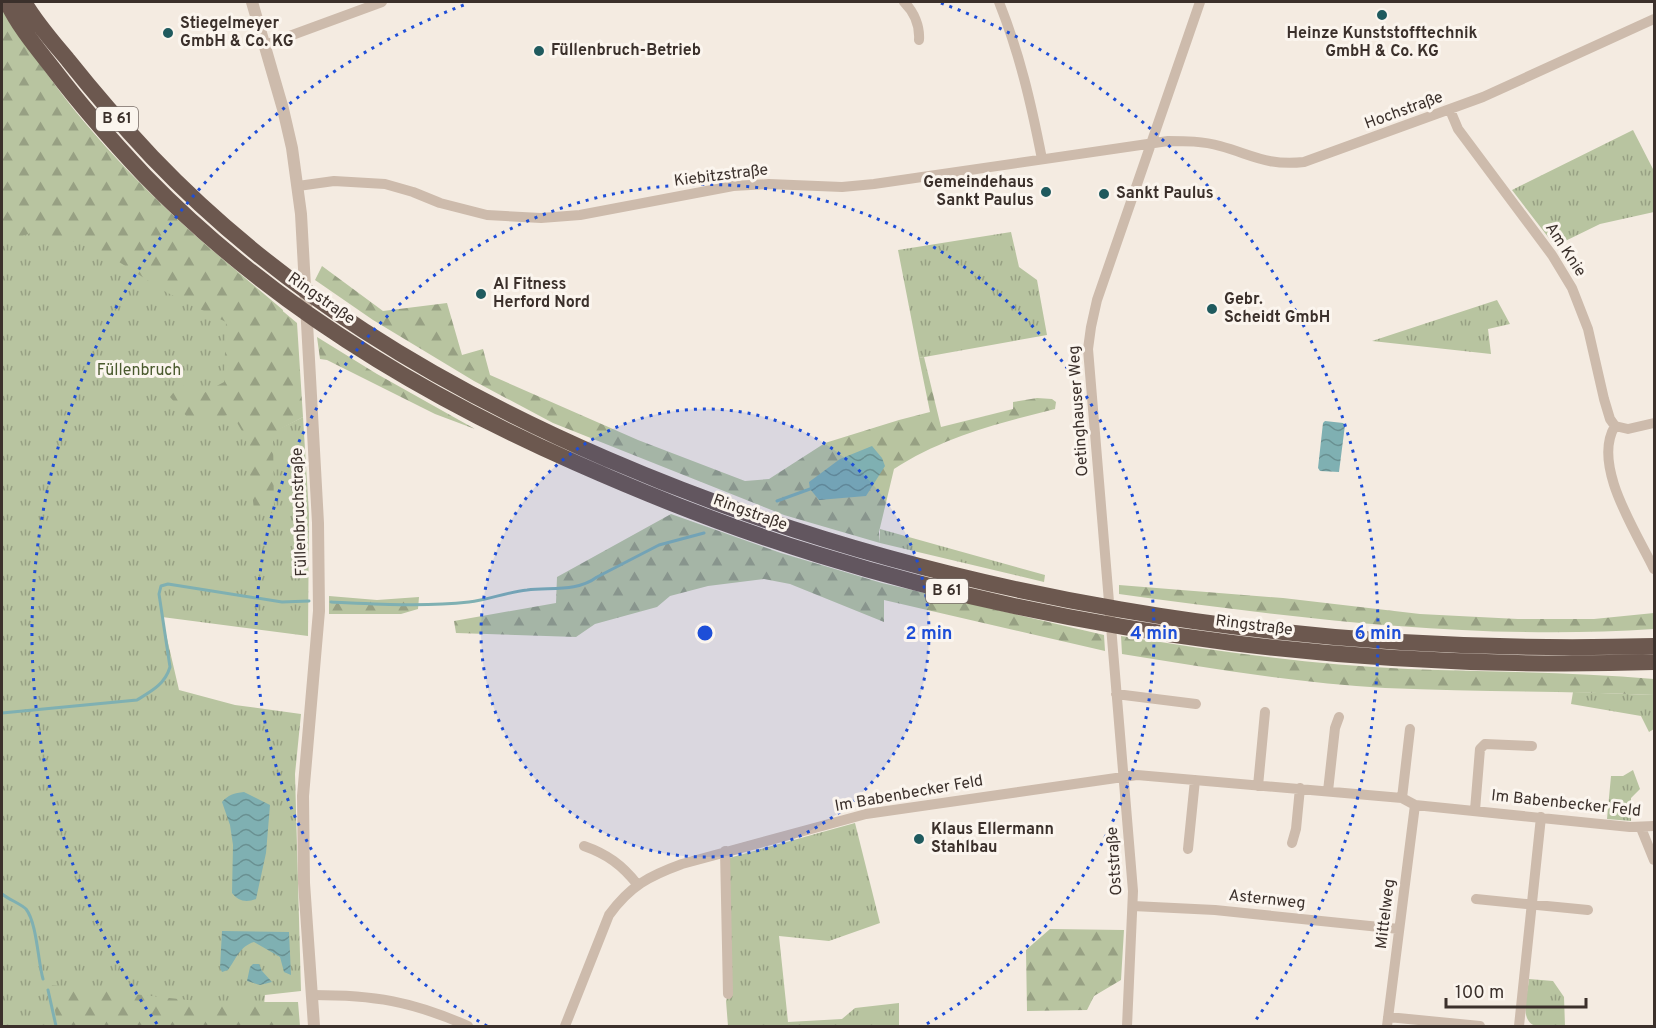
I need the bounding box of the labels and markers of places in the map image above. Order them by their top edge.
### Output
marker: Heinze Kunststofftechnik GmbH & Co. KG [1375,8,1389,22]
place label: Stiegelmeyer GmbH & Co. KG [180,14,294,52]
place label: Heinze Kunststofftechnik GmbH & Co. KG [1287,24,1477,62]
marker: Stiegelmeyer GmbH & Co. KG [161,26,175,40]
place label: Füllenbruch-Betrieb [551,41,701,61]
marker: Füllenbruch-Betrieb [532,44,546,58]
place label: Gemeindehaus Sankt Paulus [923,173,1034,211]
place label: Sankt Paulus [1116,184,1214,204]
marker: Gemeindehaus Sankt Paulus [1039,185,1053,199]
marker: Sankt Paulus [1097,187,1111,201]
place label: AI Fitness Herford Nord [493,275,590,313]
marker: AI Fitness Herford Nord [474,287,488,301]
place label: Gebr. Scheidt GmbH [1224,290,1330,328]
marker: Gebr. Scheidt GmbH [1205,302,1219,316]
centre of rings [695,623,715,643]
place label: Klaus Ellermann Stahlbau [931,820,1054,858]
marker: Klaus Ellermann Stahlbau [912,832,926,846]

